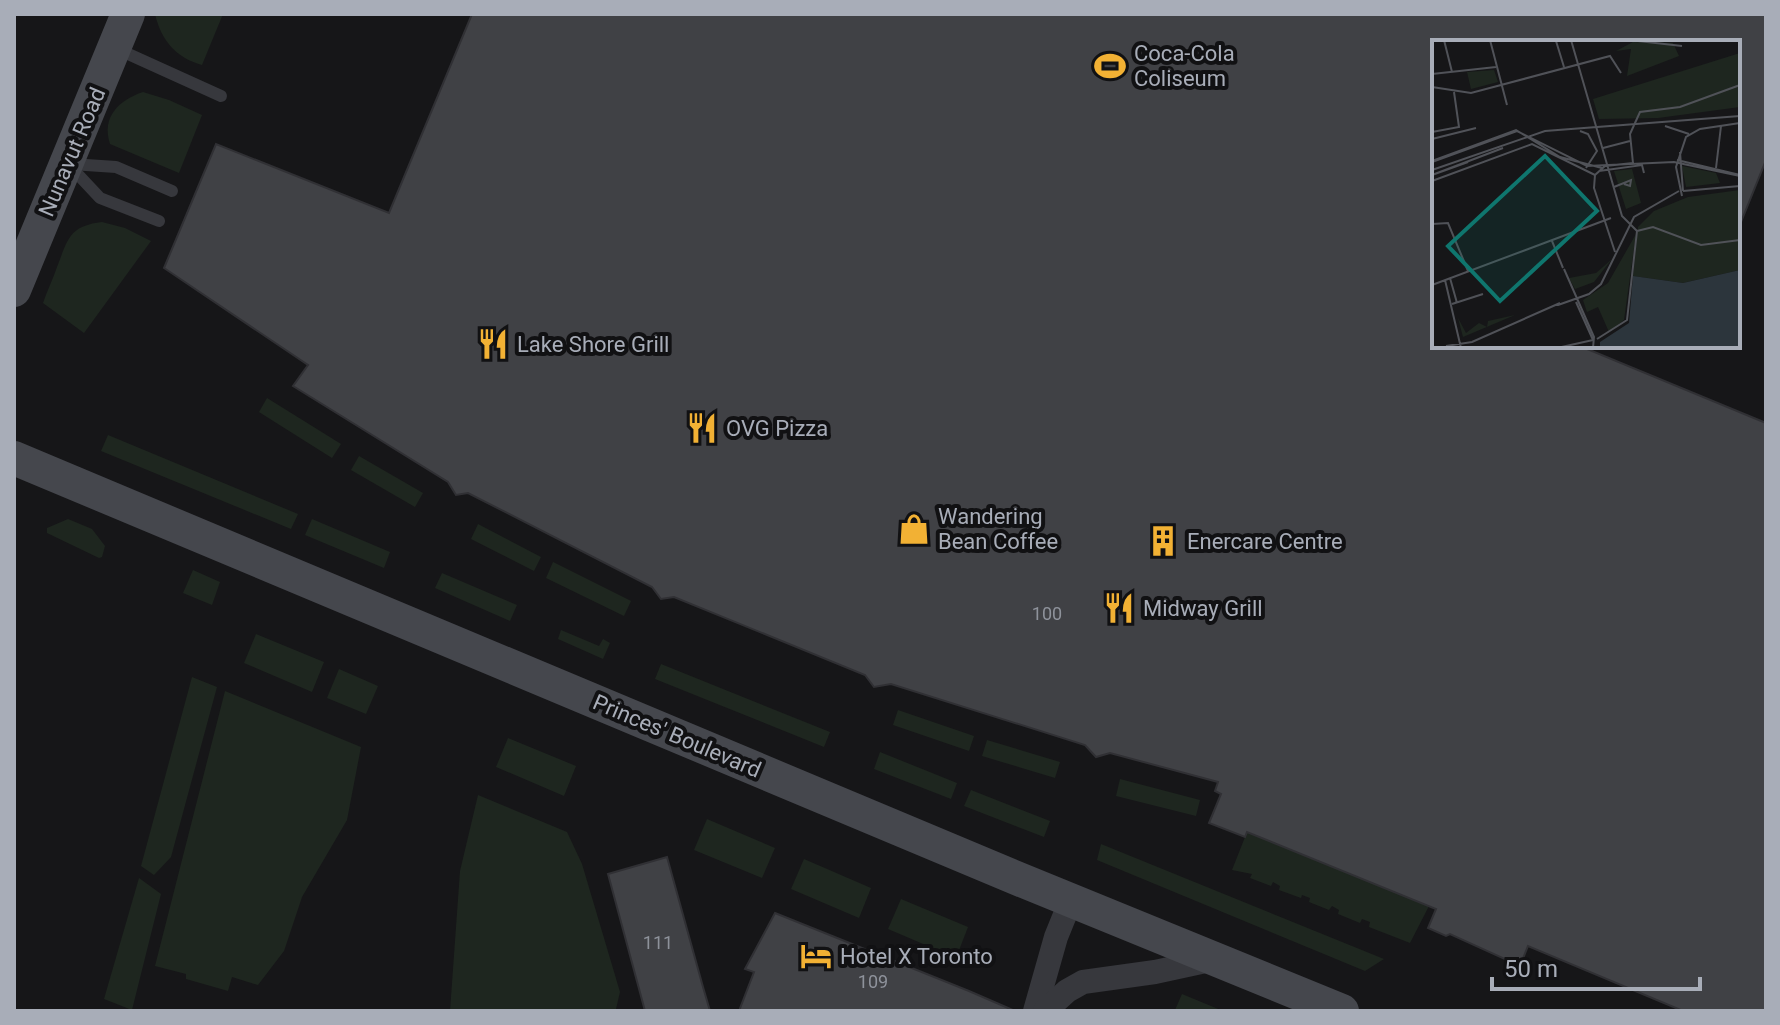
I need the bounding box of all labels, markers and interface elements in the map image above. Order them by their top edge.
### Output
inset map [1432,40,1740,348]
place label: Coca-Cola Coliseum [1134,41,1235,91]
sports icon: Coca-Cola Coliseum [1093,49,1127,83]
street label: Nunavut Road [34,84,110,220]
restaurant icon: Lake Shore Grill [476,327,510,361]
place label: Lake Shore Grill [517,332,669,357]
restaurant icon: OVG Pizza [685,411,719,445]
place label: OVG Pizza [726,416,828,441]
place label: Wandering Bean Coffee [938,504,1058,554]
shop icon: Wandering Bean Coffee [897,512,931,546]
building icon: Enercare Centre [1146,524,1180,558]
place label: Enercare Centre [1187,529,1343,554]
restaurant icon: Midway Grill [1102,591,1136,625]
place label: Midway Grill [1143,596,1263,621]
house number: 100 [1032,603,1062,624]
street label: Princes' Boulevard [589,689,765,783]
house number: 111 [643,932,673,953]
hotel icon: Hotel X Toronto [799,939,833,973]
scale bar [1492,941,1700,991]
place label: Hotel X Toronto [840,944,993,969]
text: 50 m [1504,955,1558,983]
house number: 109 [858,971,888,992]

